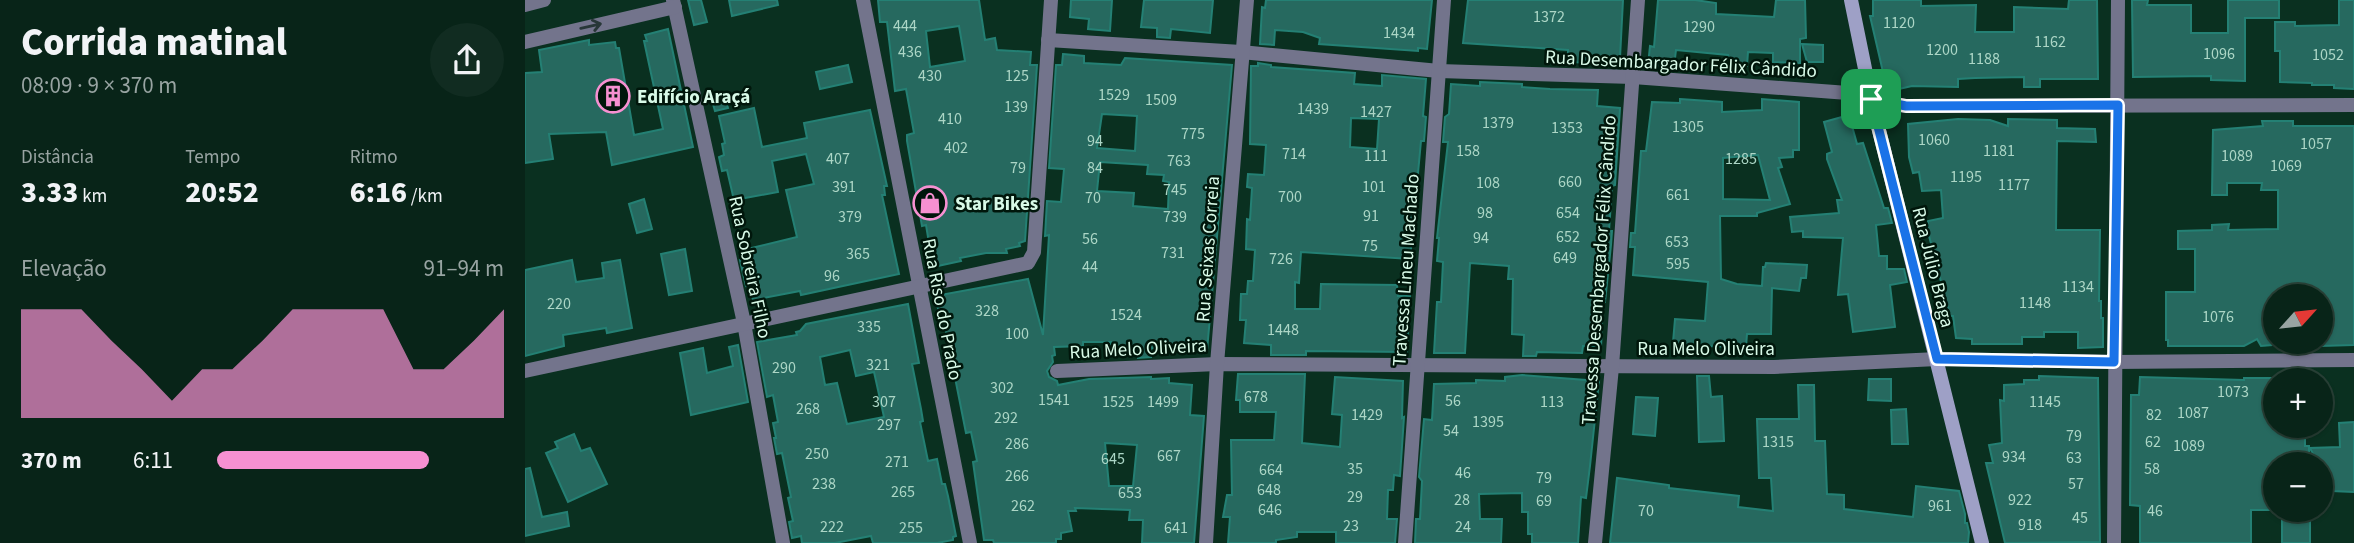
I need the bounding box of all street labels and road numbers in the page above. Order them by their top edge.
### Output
street label: Rua Desembargador Félix Cândido [1544,44,1818,85]
street label: Travessa Desembargador Félix Cândido [1575,114,1624,426]
street label: Travessa Lineu Machado [1386,173,1427,367]
street label: Rua Seixas Correia [1190,175,1227,323]
street label: Rua Sobreira Filho [721,194,778,341]
street label: Rua Júlio Braga [1905,204,1961,330]
street label: Rua Riso do Prado [915,236,969,383]
street label: Rua Melo Oliveira [1069,332,1207,367]
street label: Rua Melo Oliveira [1637,336,1775,363]

